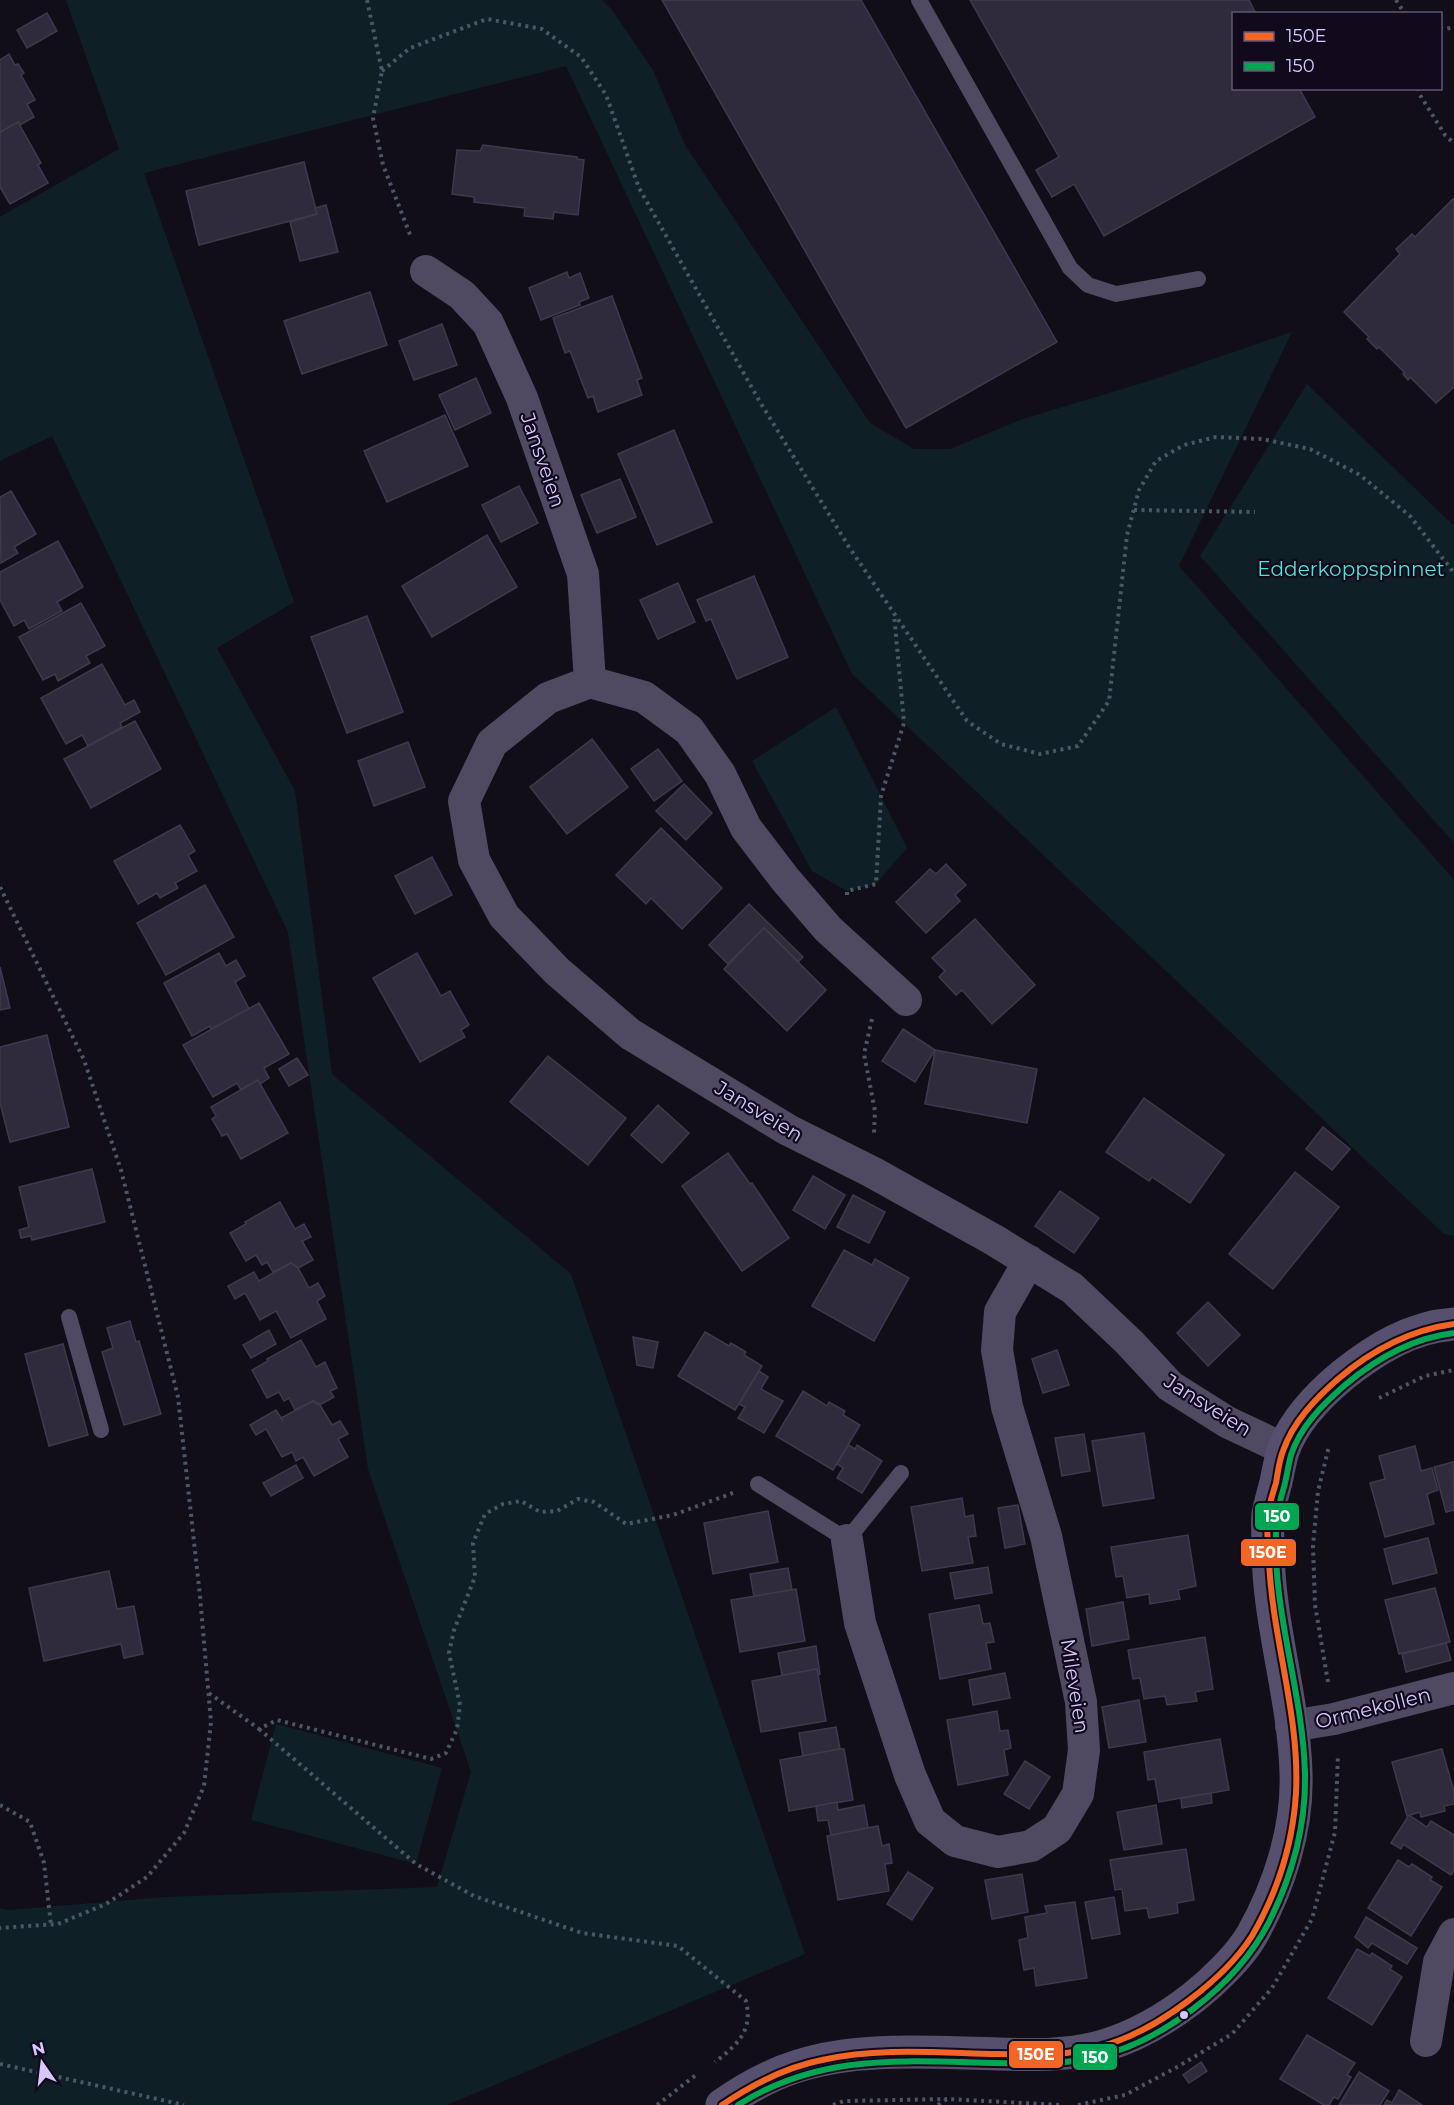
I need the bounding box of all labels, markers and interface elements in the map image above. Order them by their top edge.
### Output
legend [1232,12,1442,90]
text: 150E [1286,25,1327,47]
text: 150 [1286,55,1315,77]
street label: Jansveien [515,409,570,510]
park label: Edderkoppspinnet [1257,557,1445,581]
street label: Jansveien [710,1075,807,1147]
street label: Jansveien [1159,1368,1256,1441]
line badge: 150 [1254,1502,1300,1531]
text: 150 [1264,1507,1290,1526]
line badge: 150E [1240,1538,1297,1567]
text: 150E [1249,1543,1287,1562]
street label: Mileveien [1056,1637,1094,1735]
street label: Ormekollen [1313,1682,1433,1734]
unlabelled marker [1178,2009,1190,2021]
north arrow [12,2033,72,2093]
text: N [30,2038,47,2060]
line badge: 150E [1008,2040,1064,2069]
line badge: 150 [1072,2043,1118,2071]
text: 150E [1017,2045,1055,2064]
text: 150 [1082,2048,1108,2067]

